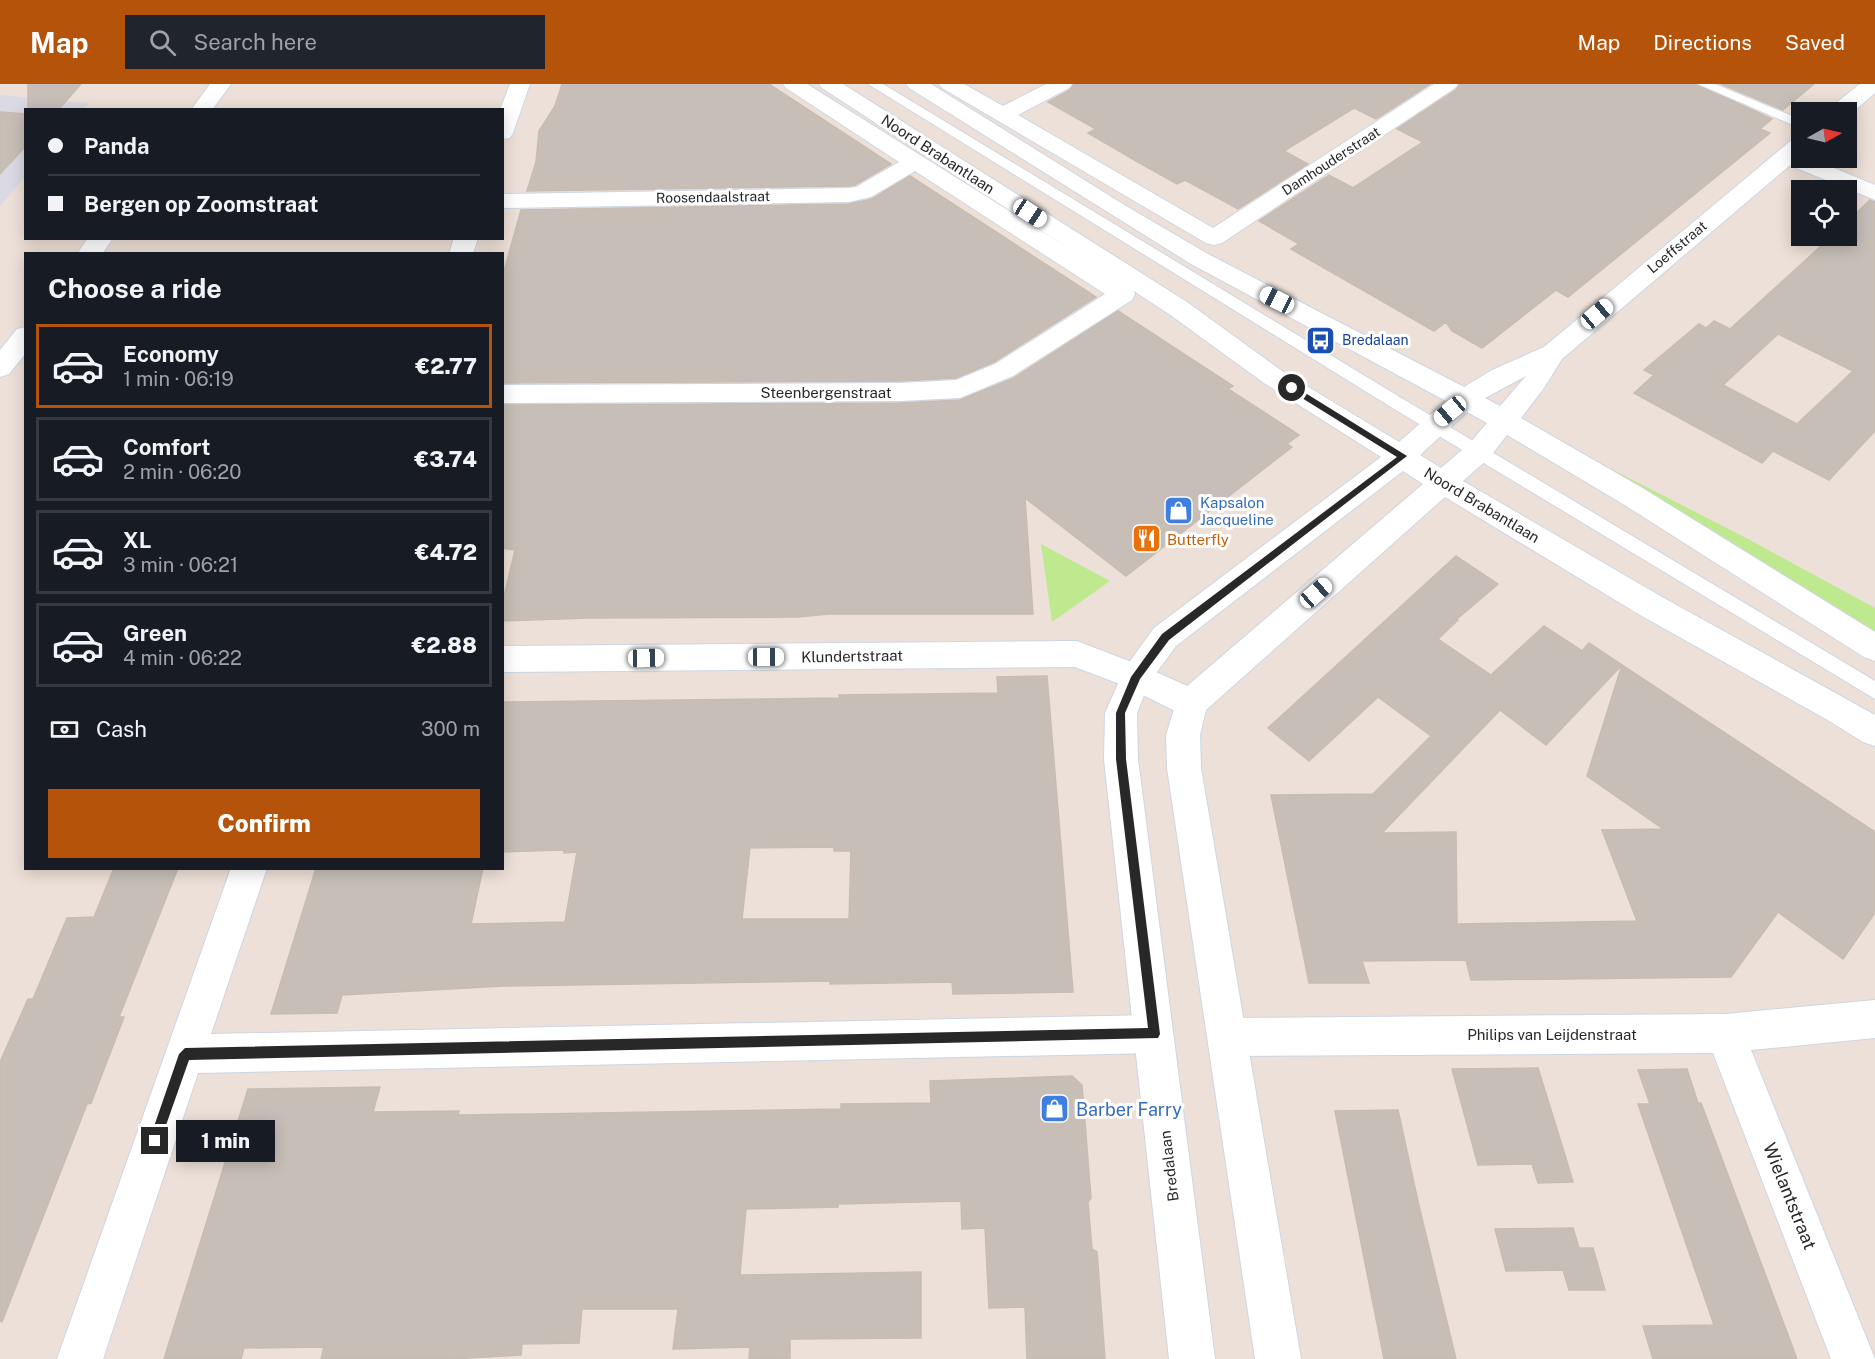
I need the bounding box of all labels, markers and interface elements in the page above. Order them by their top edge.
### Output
search box [125,15,545,69]
text: Map [30,26,89,59]
icon: search [146,26,179,59]
text: Search here [194,29,317,55]
text: Map [1578,30,1620,55]
text: Directions [1653,30,1752,55]
text: Saved [1785,30,1845,55]
north arrow [1791,102,1857,168]
map controls [1791,102,1857,246]
street label: Noord Brabantlaan [878,111,998,197]
street label: Damhouderstraat [1279,123,1383,199]
text: Panda [84,133,149,159]
button: locate [1791,180,1857,246]
street label: Roosendaalstraat [656,188,770,206]
text: Bergen op Zoomstraat [84,191,318,217]
car [1010,196,1050,230]
street label: Loeffstraat [1644,218,1710,276]
text: Choose a ride [48,272,222,304]
car [1257,284,1297,316]
car [1577,296,1617,332]
bus stop icon: Bredalaan [1305,324,1337,356]
place label: Bredalaan [1342,332,1408,348]
icon: car [51,339,105,393]
text: Economy [123,341,219,367]
text: €2.77 [415,353,477,379]
text: 1 min · 06:19 [123,367,234,391]
route start [1278,374,1305,401]
street label: Steenbergenstraat [760,384,892,401]
car [1430,393,1470,429]
icon: car [51,432,105,486]
text: Comfort [123,434,210,460]
text: €3.74 [414,446,477,472]
text: 2 min · 06:20 [123,460,242,484]
street label: Noord Brabantlaan [1421,464,1543,546]
place label: Kapsalon Jacqueline [1200,494,1274,528]
shop icon: Kapsalon Jacqueline [1163,495,1195,527]
restaurant icon: Butterfly [1130,523,1162,555]
icon: car [51,525,105,579]
text: XL [123,527,151,553]
place label: Butterfly [1167,531,1229,548]
text: €4.72 [415,539,477,565]
text: 3 min · 06:21 [123,553,238,577]
car [1297,574,1335,612]
icon: car [51,618,105,672]
text: Green [123,620,187,646]
text: €2.88 [411,632,477,658]
text: 4 min · 06:22 [123,646,242,670]
street label: Klundertstraat [801,647,903,665]
car [748,648,784,666]
car [628,649,664,667]
icon: cash [48,713,81,746]
text: Cash [96,716,147,742]
text: 300 m [421,717,480,741]
button: Confirm [48,789,480,858]
street label: Philips van Leijdenstraat [1467,1026,1637,1043]
shop icon: Barber Farry [1039,1093,1071,1125]
place label: Barber Farry [1076,1099,1182,1120]
callout: 1 min [176,1120,275,1162]
route end [141,1127,168,1154]
text: 1 min [201,1129,250,1153]
street label: Bredalaan [1156,1130,1182,1202]
street label: Wielantstraat [1759,1140,1821,1252]

